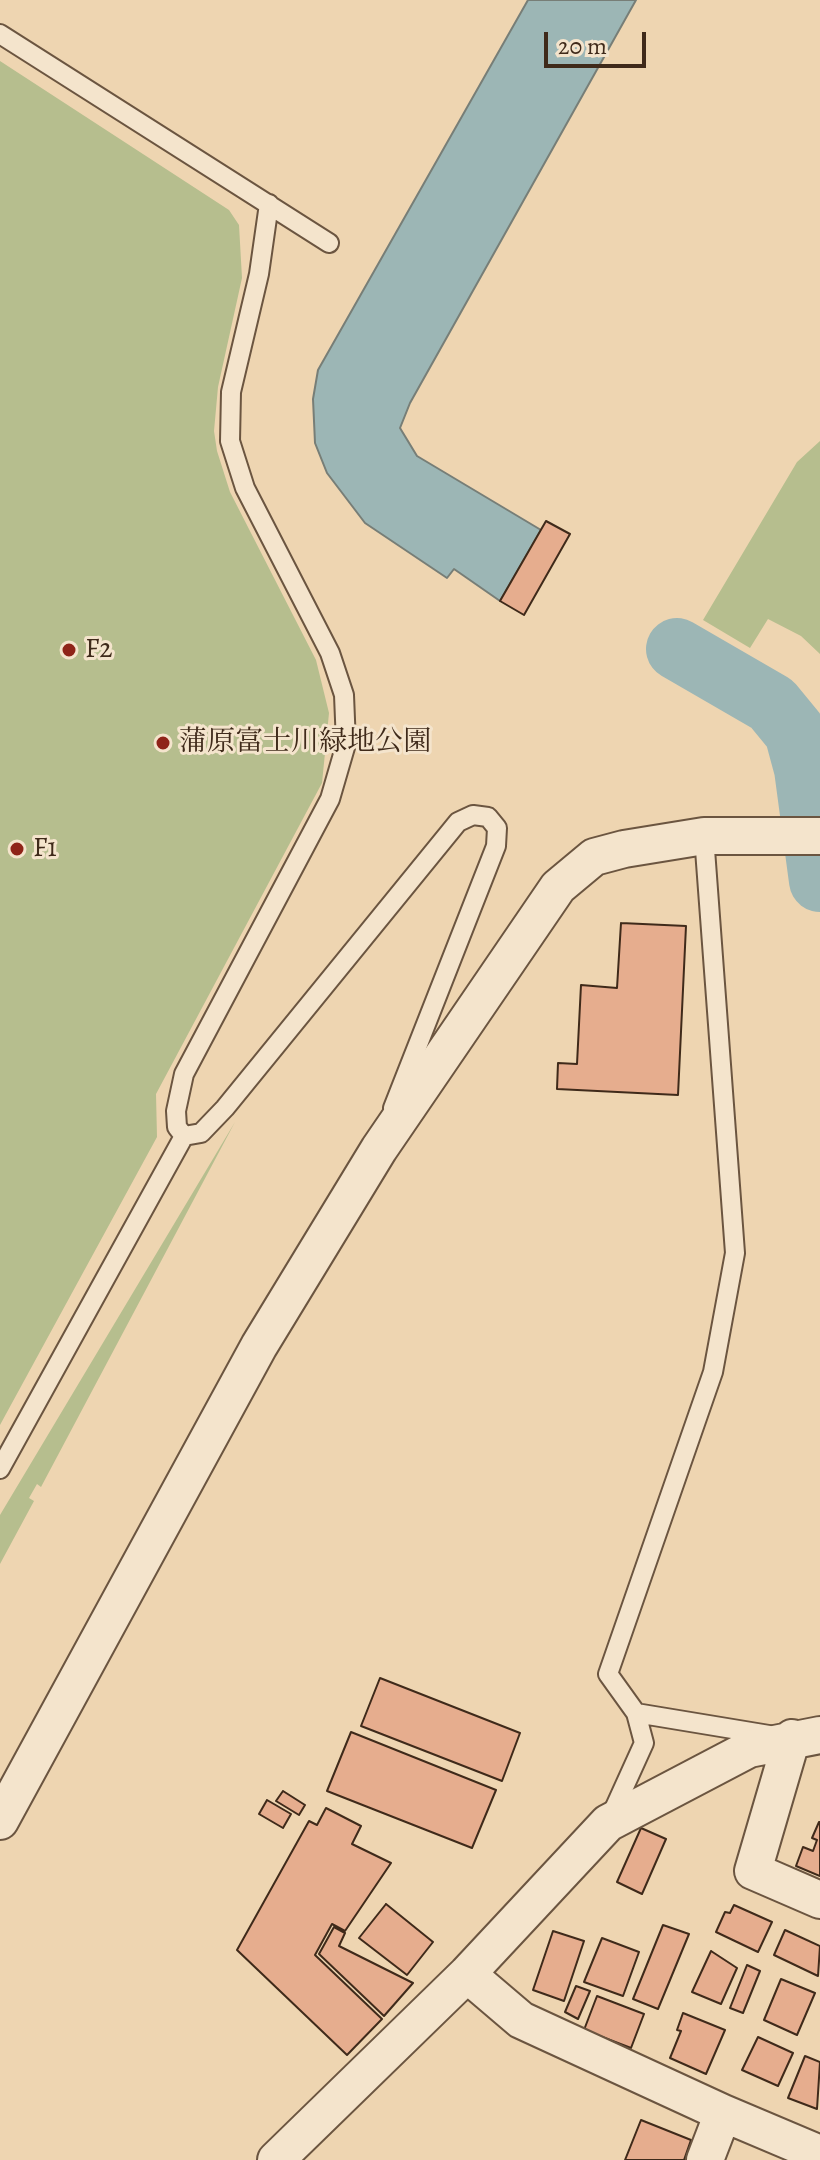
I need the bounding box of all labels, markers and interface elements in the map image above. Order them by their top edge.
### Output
scale bar [548,16,650,66]
text: 20 m [558,30,607,62]
place label: F2 [85,633,113,667]
marker: F2 [60,641,78,659]
place label: 蒲原富士川緑地公園 [179,726,431,760]
marker: 蒲原富士川緑地公園 [154,734,172,752]
place label: F1 [33,832,57,866]
marker: F1 [8,840,26,858]

